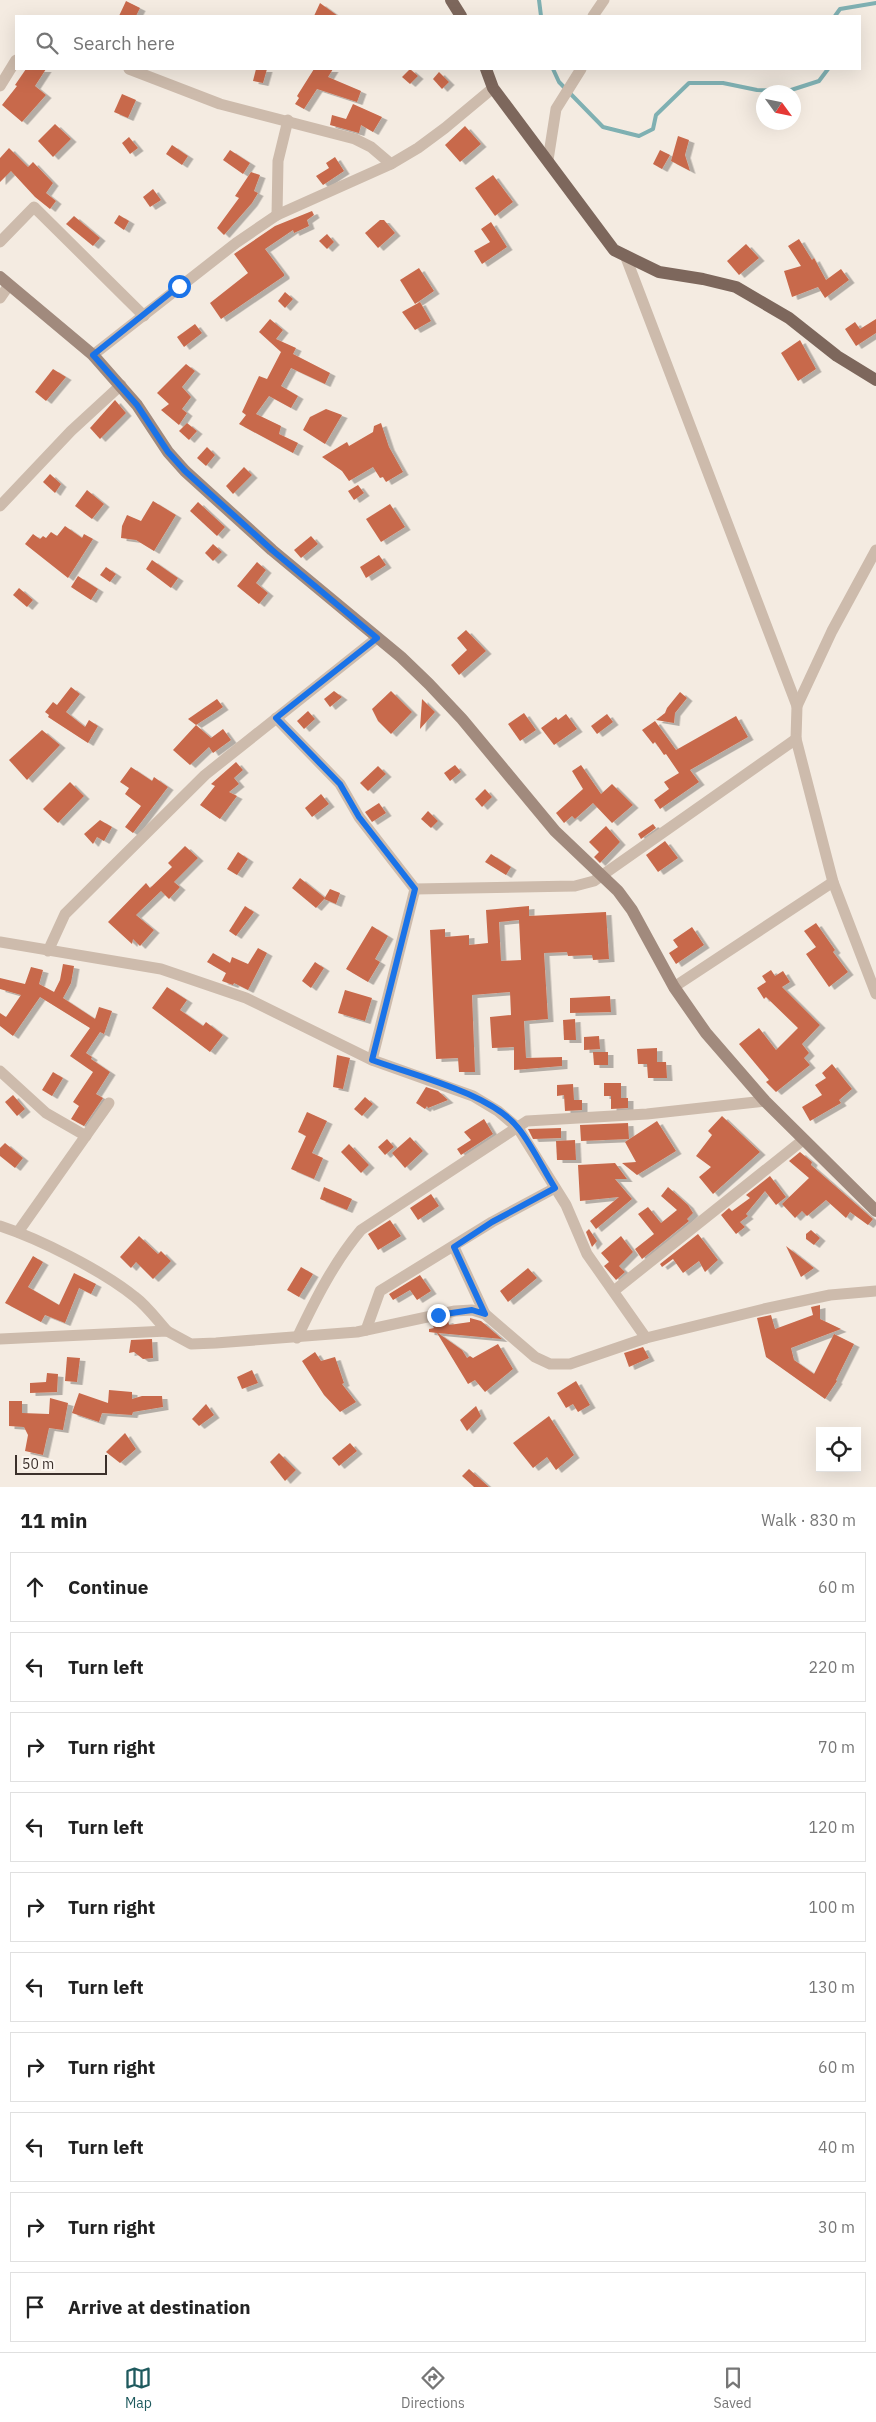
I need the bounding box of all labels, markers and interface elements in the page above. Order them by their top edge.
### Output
search box [15,15,861,70]
icon: search [33,29,61,57]
text: Search here [73,31,175,55]
north arrow [756,85,801,130]
route start [168,275,191,298]
route end [427,1304,450,1327]
map controls [816,1427,861,1472]
button: locate [816,1427,861,1472]
scale bar [15,1452,108,1475]
text: 50 m [22,1455,54,1473]
text: 11 min [20,1506,87,1534]
text: Walk · 830 m [761,1510,856,1530]
icon: ahead [21,1573,49,1601]
text: Continue [68,1575,148,1599]
text: 60 m [818,1577,855,1597]
icon: left [21,1653,49,1681]
text: Turn left [68,1655,144,1679]
text: 220 m [808,1657,855,1677]
icon: right [21,1733,49,1761]
text: Turn right [68,1735,155,1759]
text: 70 m [818,1737,855,1757]
icon: left [21,1813,49,1841]
text: Turn left [68,1815,144,1839]
text: 120 m [808,1817,855,1837]
icon: right [21,1893,49,1921]
text: Turn right [68,1895,155,1919]
text: 100 m [808,1897,855,1917]
icon: left [21,1973,49,2001]
text: Turn left [68,1975,144,1999]
text: 130 m [808,1977,855,1997]
icon: right [21,2053,49,2081]
text: Turn right [68,2055,155,2079]
text: 60 m [818,2057,855,2077]
icon: left [21,2133,49,2161]
text: Turn left [68,2135,144,2159]
text: 40 m [818,2137,855,2157]
icon: right [21,2213,49,2241]
text: Turn right [68,2215,155,2239]
text: 30 m [818,2217,855,2237]
icon: arrive [21,2293,49,2321]
text: Arrive at destination [68,2295,251,2319]
tab: Map [124,2364,152,2412]
tab: Directions [401,2364,465,2412]
tab: Saved [714,2364,752,2412]

